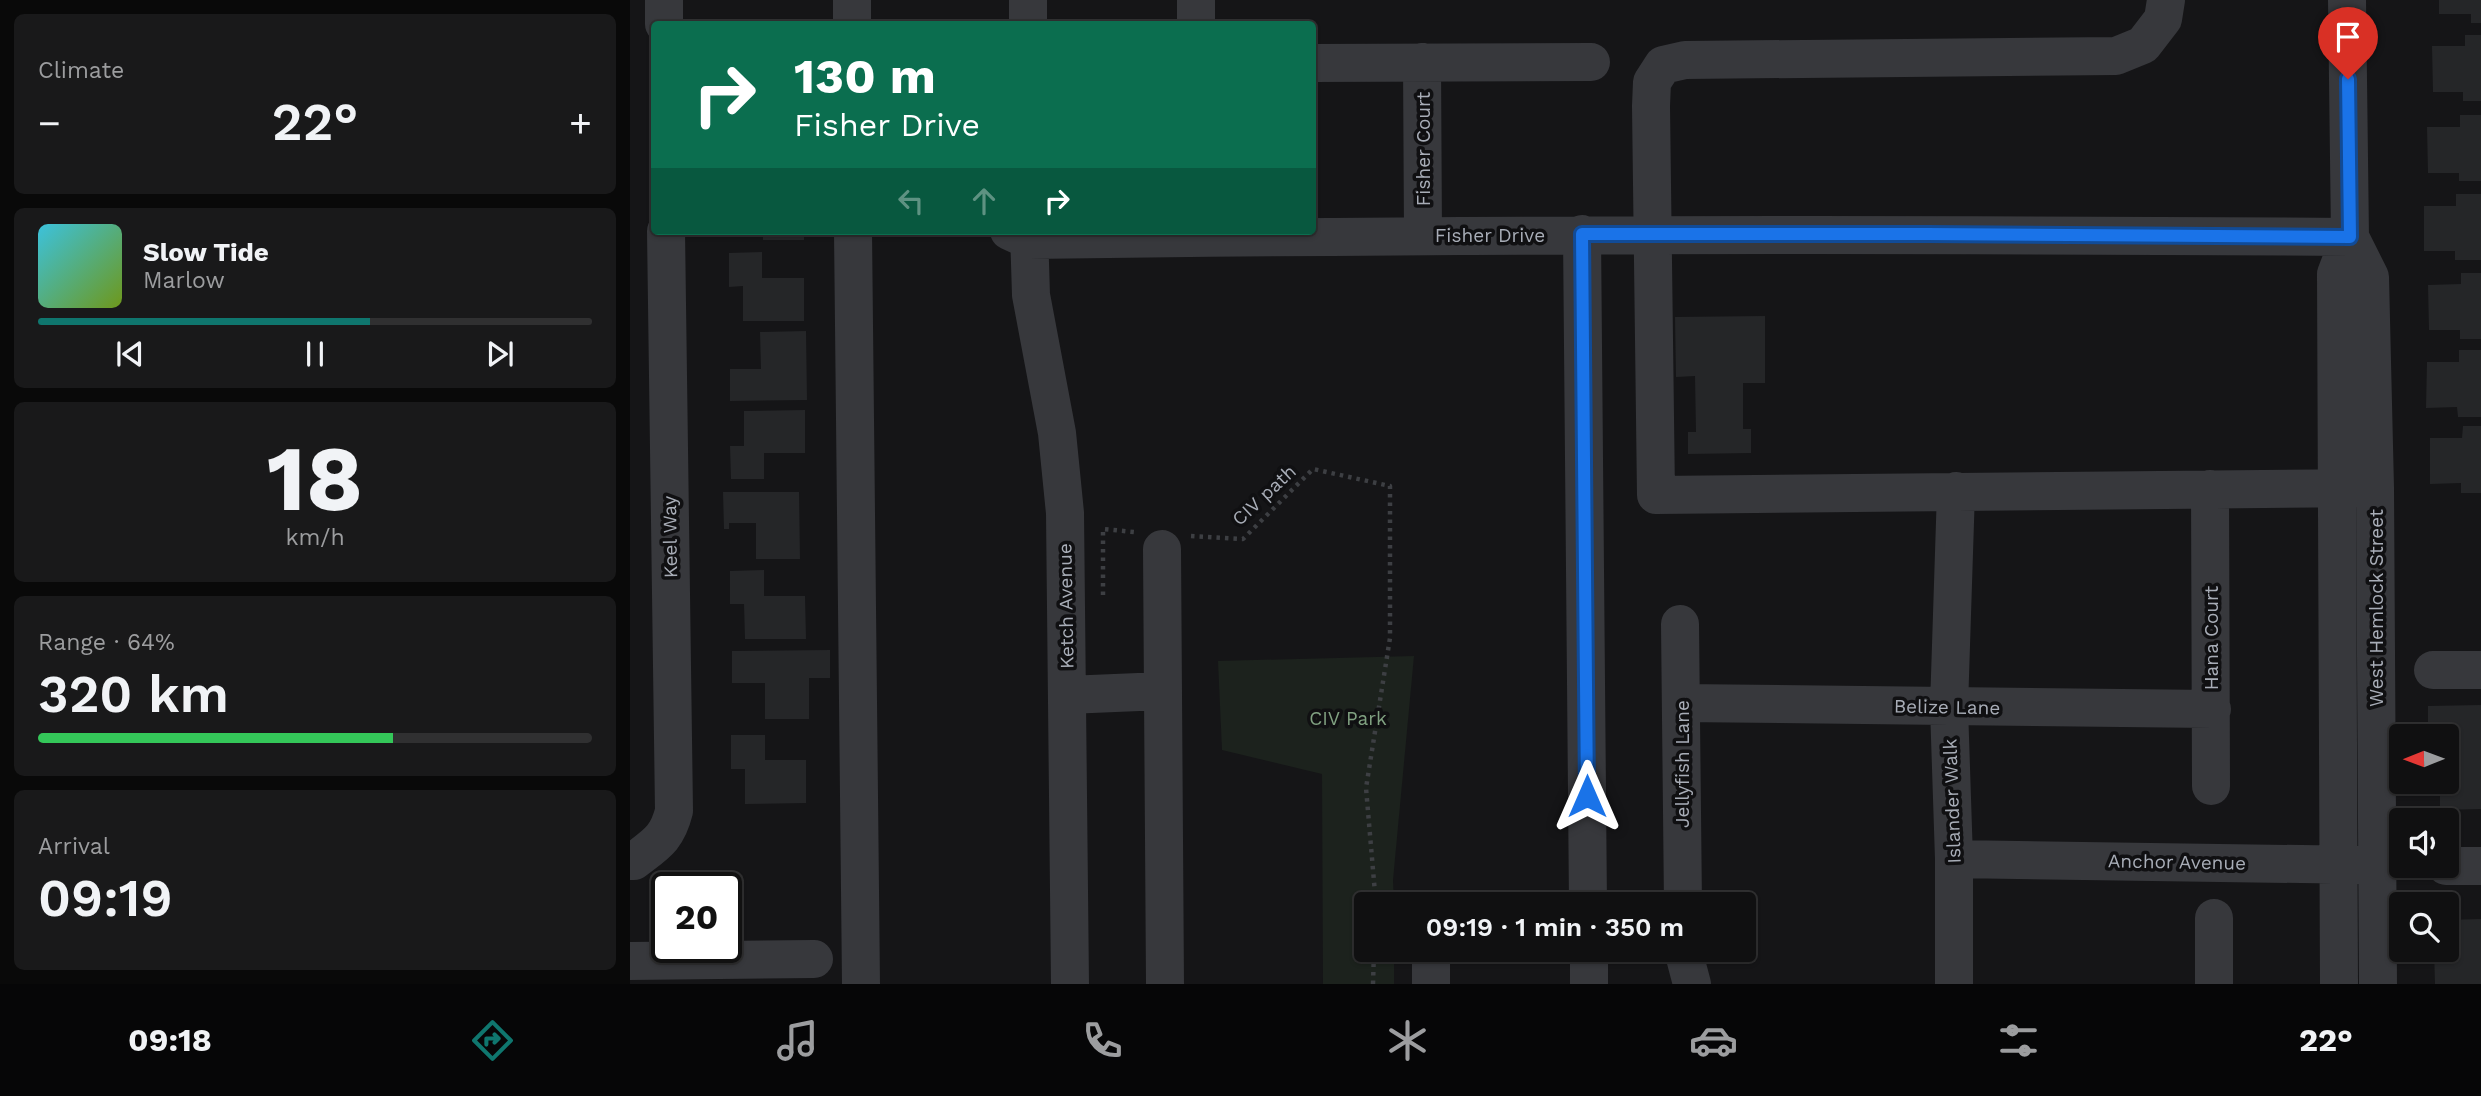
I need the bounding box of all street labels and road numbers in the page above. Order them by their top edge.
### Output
street label: Fisher Court [1412,92,1435,206]
street label: Fisher Drive [1435,224,1545,247]
street label: CIV path [1227,460,1301,530]
street label: Keel Way [658,495,682,578]
street label: West Hemlock Street [2365,509,2388,707]
street label: Ketch Avenue [1053,543,1079,669]
street label: Hana Court [2200,586,2223,690]
street label: Belize Lane [1894,695,2000,719]
street label: Jellyfish Lane [1671,700,1694,828]
street label: Islander Walk [1938,738,1966,864]
street label: Anchor Avenue [2108,849,2246,875]

